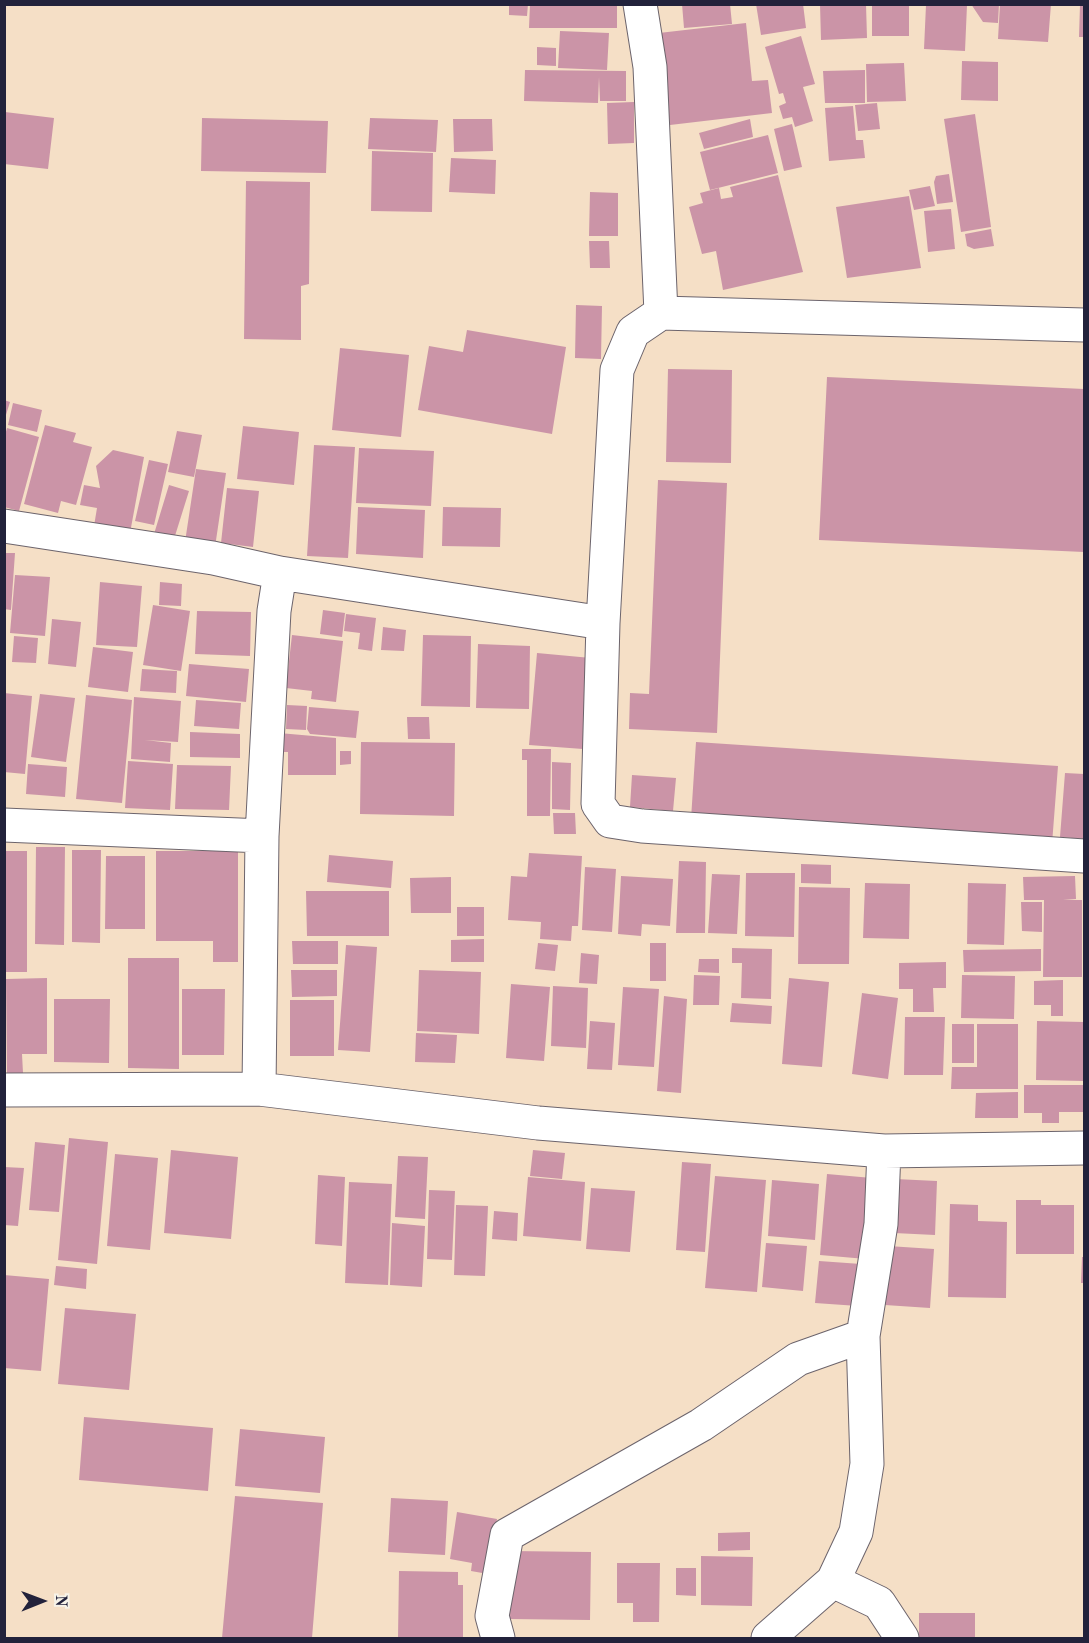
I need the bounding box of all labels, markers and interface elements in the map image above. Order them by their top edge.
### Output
north arrow [12,1571,72,1631]
text: N [52,1594,68,1607]

